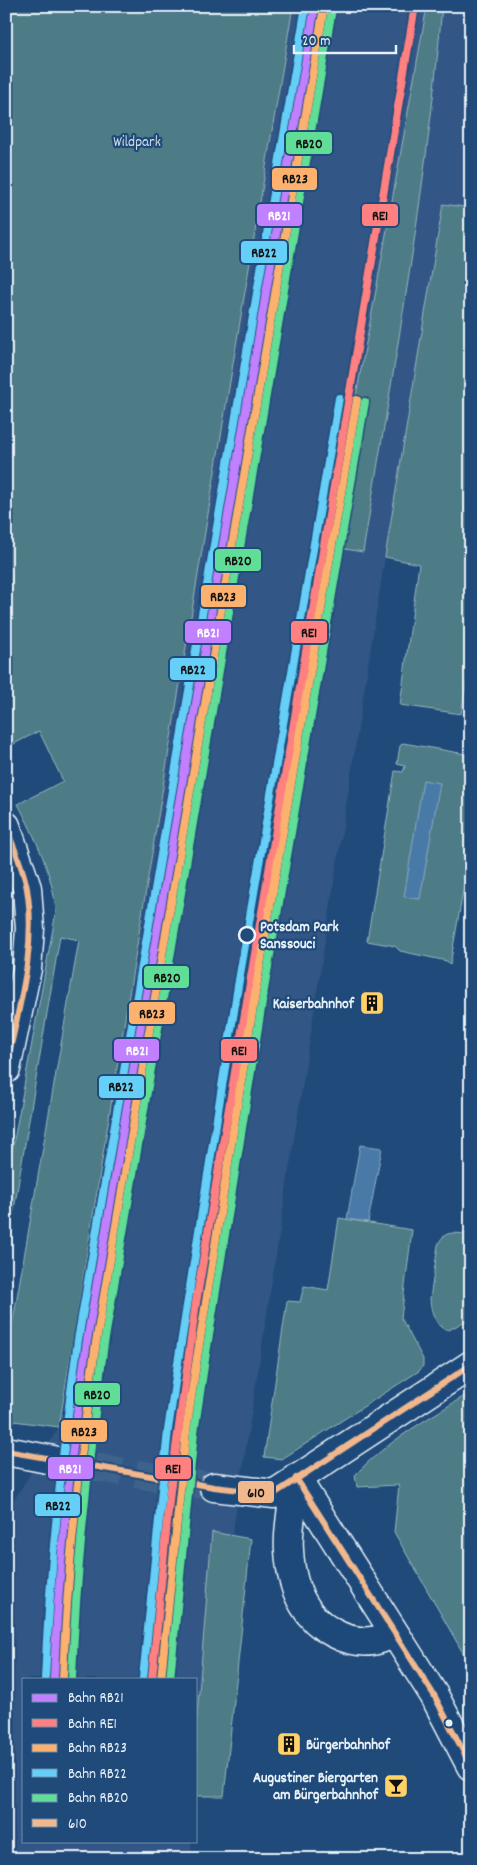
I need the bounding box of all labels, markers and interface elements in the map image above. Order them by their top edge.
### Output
scale bar [294,22,397,54]
text: 20 m [302,31,330,53]
line badge: RB20 [285,131,333,155]
park label: Wildpark [113,132,161,154]
text: RB20 [295,135,323,155]
line badge: RB23 [271,167,318,191]
text: RB23 [282,170,308,190]
line badge: RB21 [256,203,303,227]
line badge: RE1 [361,203,399,227]
text: RB21 [268,207,290,227]
text: RE1 [372,207,388,227]
line badge: RB22 [240,240,288,264]
text: RB22 [251,244,277,264]
line badge: RB20 [214,548,262,572]
text: RB20 [224,552,252,572]
line badge: RB23 [200,584,247,608]
text: RB23 [210,588,236,608]
line badge: RB21 [184,620,232,644]
line badge: RE1 [290,620,328,644]
text: RB21 [197,624,219,644]
text: RE1 [301,624,317,644]
line badge: RB22 [169,657,216,681]
text: RB22 [180,661,206,681]
place label: Potsdam Park Sanssouci [260,917,339,956]
marker: Potsdam Park Sanssouci [238,926,256,944]
line badge: RB20 [143,965,190,989]
text: RB20 [153,969,181,989]
building icon: Kaiserbahnhof [359,990,385,1016]
place label: Kaiserbahnhof [273,994,355,1016]
line badge: RB23 [128,1001,176,1025]
text: RB23 [139,1005,165,1025]
line badge: RB21 [113,1038,160,1062]
line badge: RE1 [220,1038,258,1062]
text: RB21 [126,1042,148,1062]
text: RE1 [231,1042,247,1062]
line badge: RB22 [98,1075,145,1099]
text: RB22 [108,1078,134,1098]
line badge: RB20 [74,1382,121,1406]
text: RB20 [83,1386,111,1406]
line badge: RB23 [60,1419,108,1443]
text: RB23 [71,1423,97,1443]
line badge: RB21 [47,1456,94,1480]
line badge: RE1 [154,1456,192,1480]
text: RB21 [59,1460,81,1480]
text: RE1 [165,1460,181,1480]
line badge: 610 [237,1480,275,1504]
text: 610 [247,1484,265,1504]
line badge: RB22 [34,1493,81,1517]
text: RB22 [45,1497,71,1517]
legend [22,1678,198,1842]
text: Bahn RB21 [68,1688,124,1710]
text: Bahn RE1 [68,1714,117,1736]
unlabelled marker [444,1718,454,1728]
building icon: Bürgerbahnhof [276,1731,302,1757]
place label: Bürgerbahnhof [306,1735,391,1757]
text: Bahn RB23 [68,1738,127,1760]
text: Bahn RB22 [68,1764,127,1786]
place label: Augustiner Biergarten am Bürgerbahnhof [253,1768,379,1807]
bar icon: Augustiner Biergarten am Bürgerbahnhof [383,1773,409,1799]
text: Bahn RB20 [68,1788,129,1810]
text: 610 [68,1814,87,1836]

